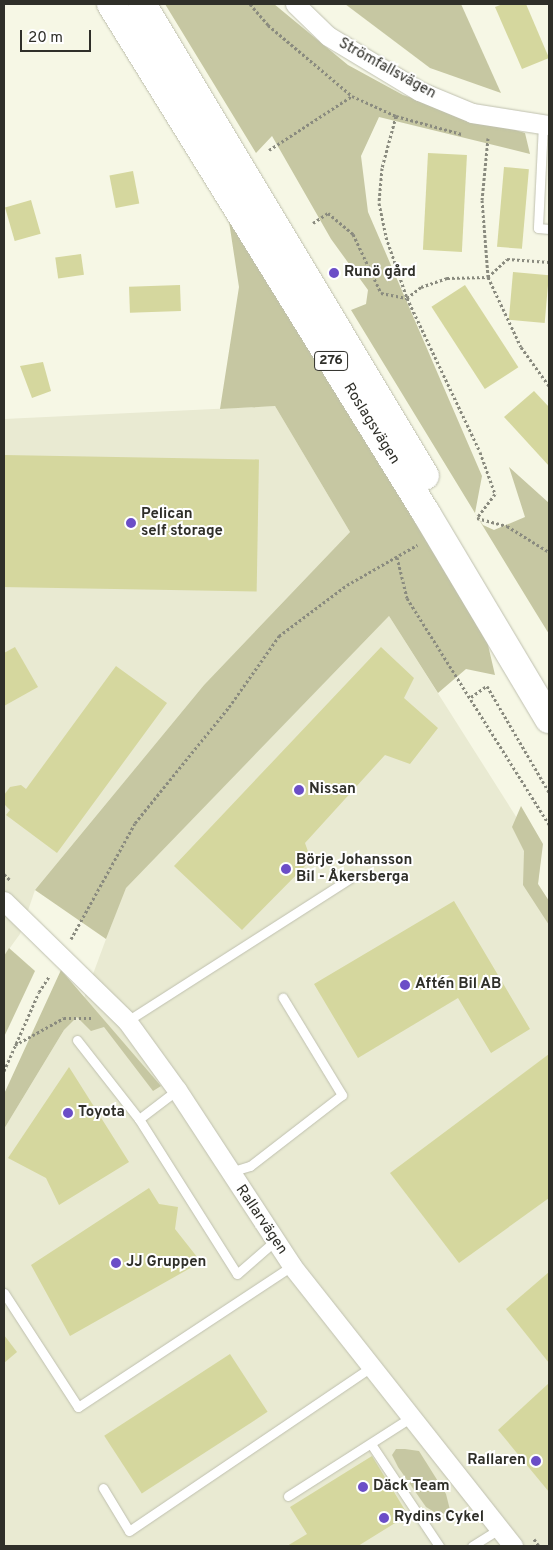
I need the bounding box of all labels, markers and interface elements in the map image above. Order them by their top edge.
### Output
scale bar [22,20,94,52]
text: 20 m [28,29,63,48]
street label: Strömfallsvägen [335,35,439,103]
place label: Runö gård [344,264,416,282]
marker: Runö gård [328,267,340,279]
road number: 276 [314,350,348,372]
street label: Roslagsvägen [339,380,403,468]
place label: Pelican self storage [141,505,223,540]
marker: Pelican self storage [125,517,137,529]
place label: Nissan [309,781,356,799]
marker: Nissan [293,784,305,796]
place label: Börje Johansson Bil - Åkersberga [296,851,412,886]
marker: Börje Johansson Bil - Åkersberga [280,863,292,875]
place label: Aftén Bil AB [415,976,502,994]
marker: Aftén Bil AB [399,979,411,991]
place label: Toyota [78,1104,125,1122]
marker: Toyota [62,1107,74,1119]
street label: Rallarvägen [231,1182,291,1258]
place label: JJ Gruppen [126,1254,206,1272]
marker: JJ Gruppen [110,1257,122,1269]
place label: Rallaren [467,1452,526,1470]
marker: Rallaren [530,1455,542,1467]
place label: Däck Team [373,1478,450,1496]
marker: Däck Team [357,1481,369,1493]
place label: Rydins Cykel [394,1509,484,1527]
marker: Rydins Cykel [378,1512,390,1524]

